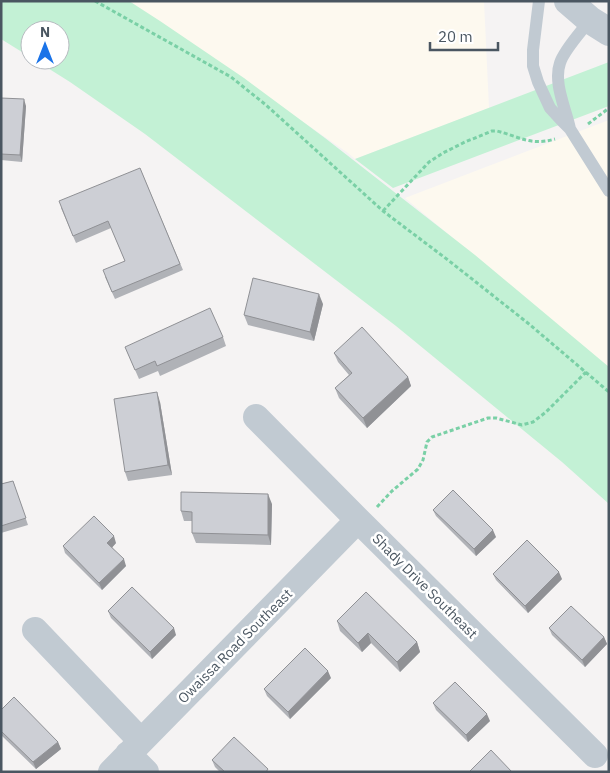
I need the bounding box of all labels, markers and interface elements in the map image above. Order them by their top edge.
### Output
north arrow [20,20,70,70]
scale bar [430,20,498,52]
text: N [40,23,50,41]
text: 20 m [438,27,473,46]
street label: Shady Drive Southeast [369,530,481,642]
street label: Owaissa Road Southeast [174,585,296,707]

